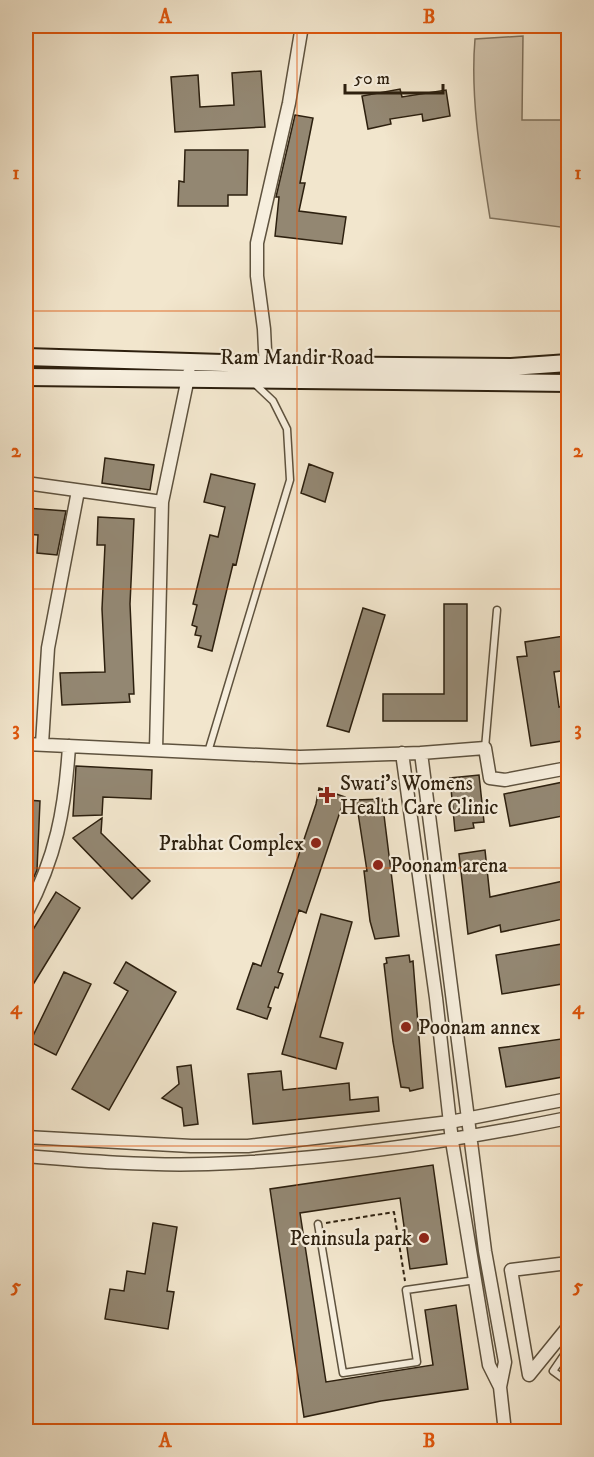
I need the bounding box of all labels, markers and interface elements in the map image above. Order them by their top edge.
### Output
text: A [158,5,173,30]
text: B [423,5,435,30]
scale bar [345,57,442,95]
text: 50 m [354,68,390,90]
text: 1 [12,161,20,186]
text: 1 [574,161,582,186]
street label: Ram Mandir Road [220,345,374,371]
text: 2 [11,439,22,464]
text: 2 [573,439,584,464]
text: 3 [12,717,20,742]
text: 3 [574,717,582,742]
place label: Swati's Womens Health Care Clinic [340,771,498,821]
marker: Swati's Womens Health Care Clinic [318,786,336,804]
place label: Prabhat Complex [159,831,304,857]
marker: Prabhat Complex [309,836,323,850]
place label: Poonam arena [390,853,508,879]
marker: Poonam arena [371,858,385,872]
text: 4 [10,996,23,1021]
text: 4 [572,996,585,1021]
place label: Poonam annex [418,1015,540,1041]
marker: Poonam annex [399,1020,413,1034]
place label: Peninsula park [290,1226,413,1252]
marker: Peninsula park [417,1231,431,1245]
text: 5 [10,1274,21,1299]
text: 5 [572,1274,583,1299]
text: A [158,1429,173,1454]
text: B [423,1429,435,1454]

